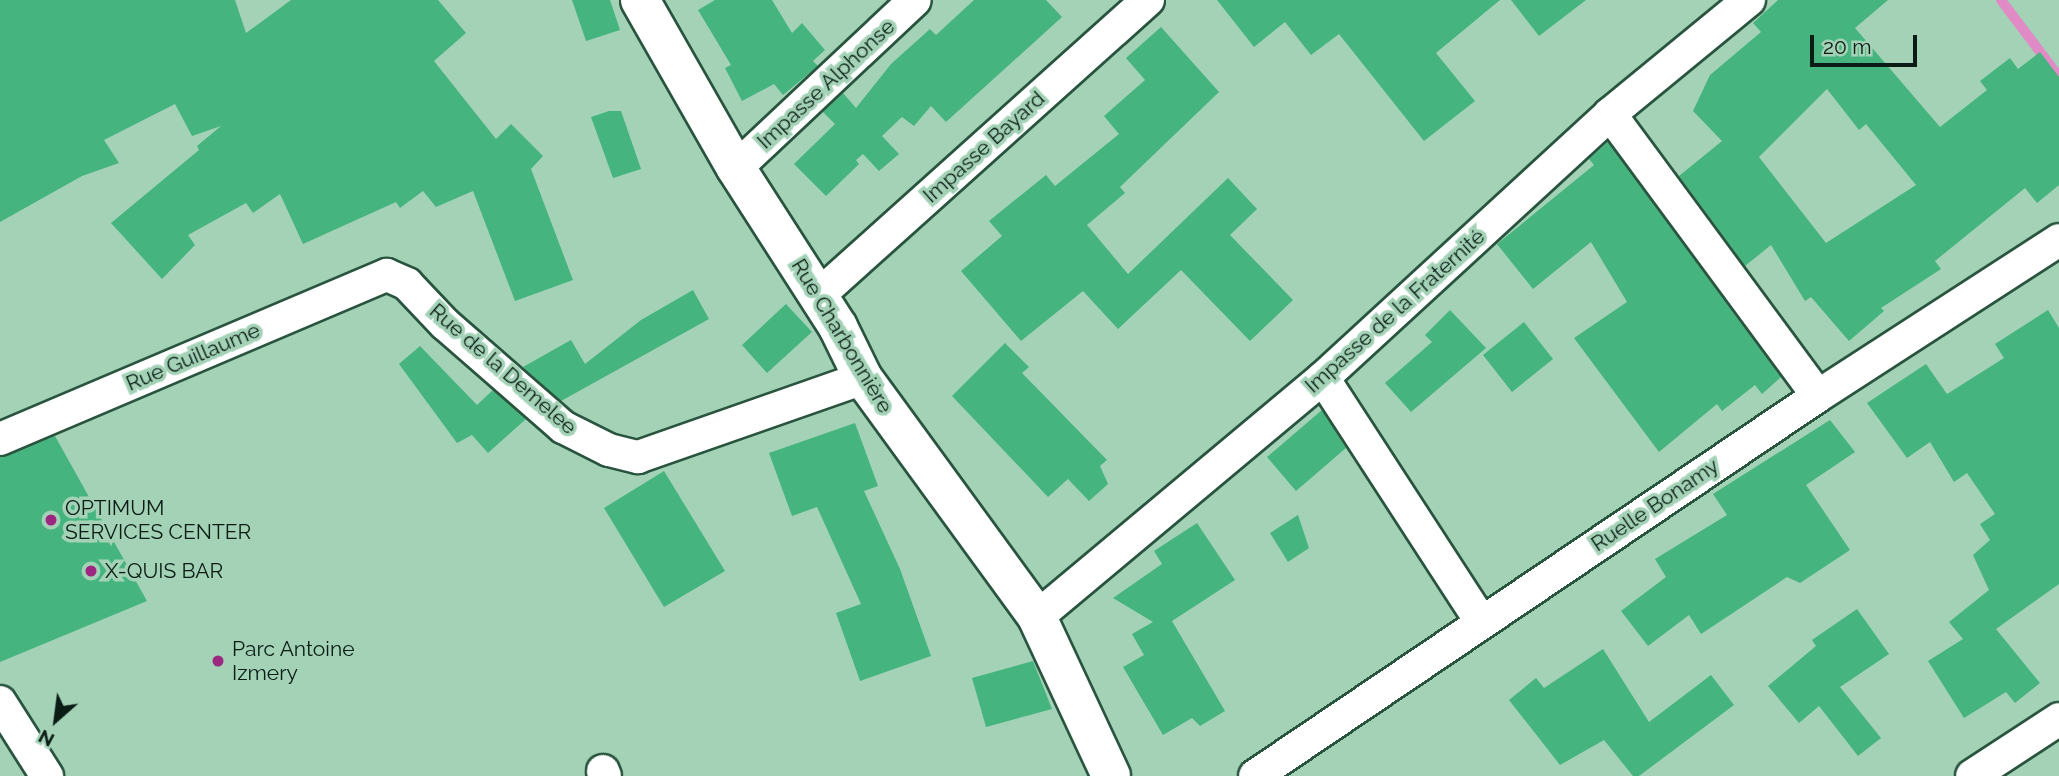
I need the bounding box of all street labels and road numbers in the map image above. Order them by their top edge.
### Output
street label: Impasse Alphonse [752,14,900,154]
street label: Impasse Bayard [918,86,1050,208]
street label: Impasse de la Fraternité [1300,224,1490,398]
street label: Rue Charbonnière [786,254,898,418]
street label: Rue de la Demelee [424,298,582,440]
street label: Rue Guillaume [122,318,264,396]
street label: Ruelle Bonamy [1587,453,1723,557]

